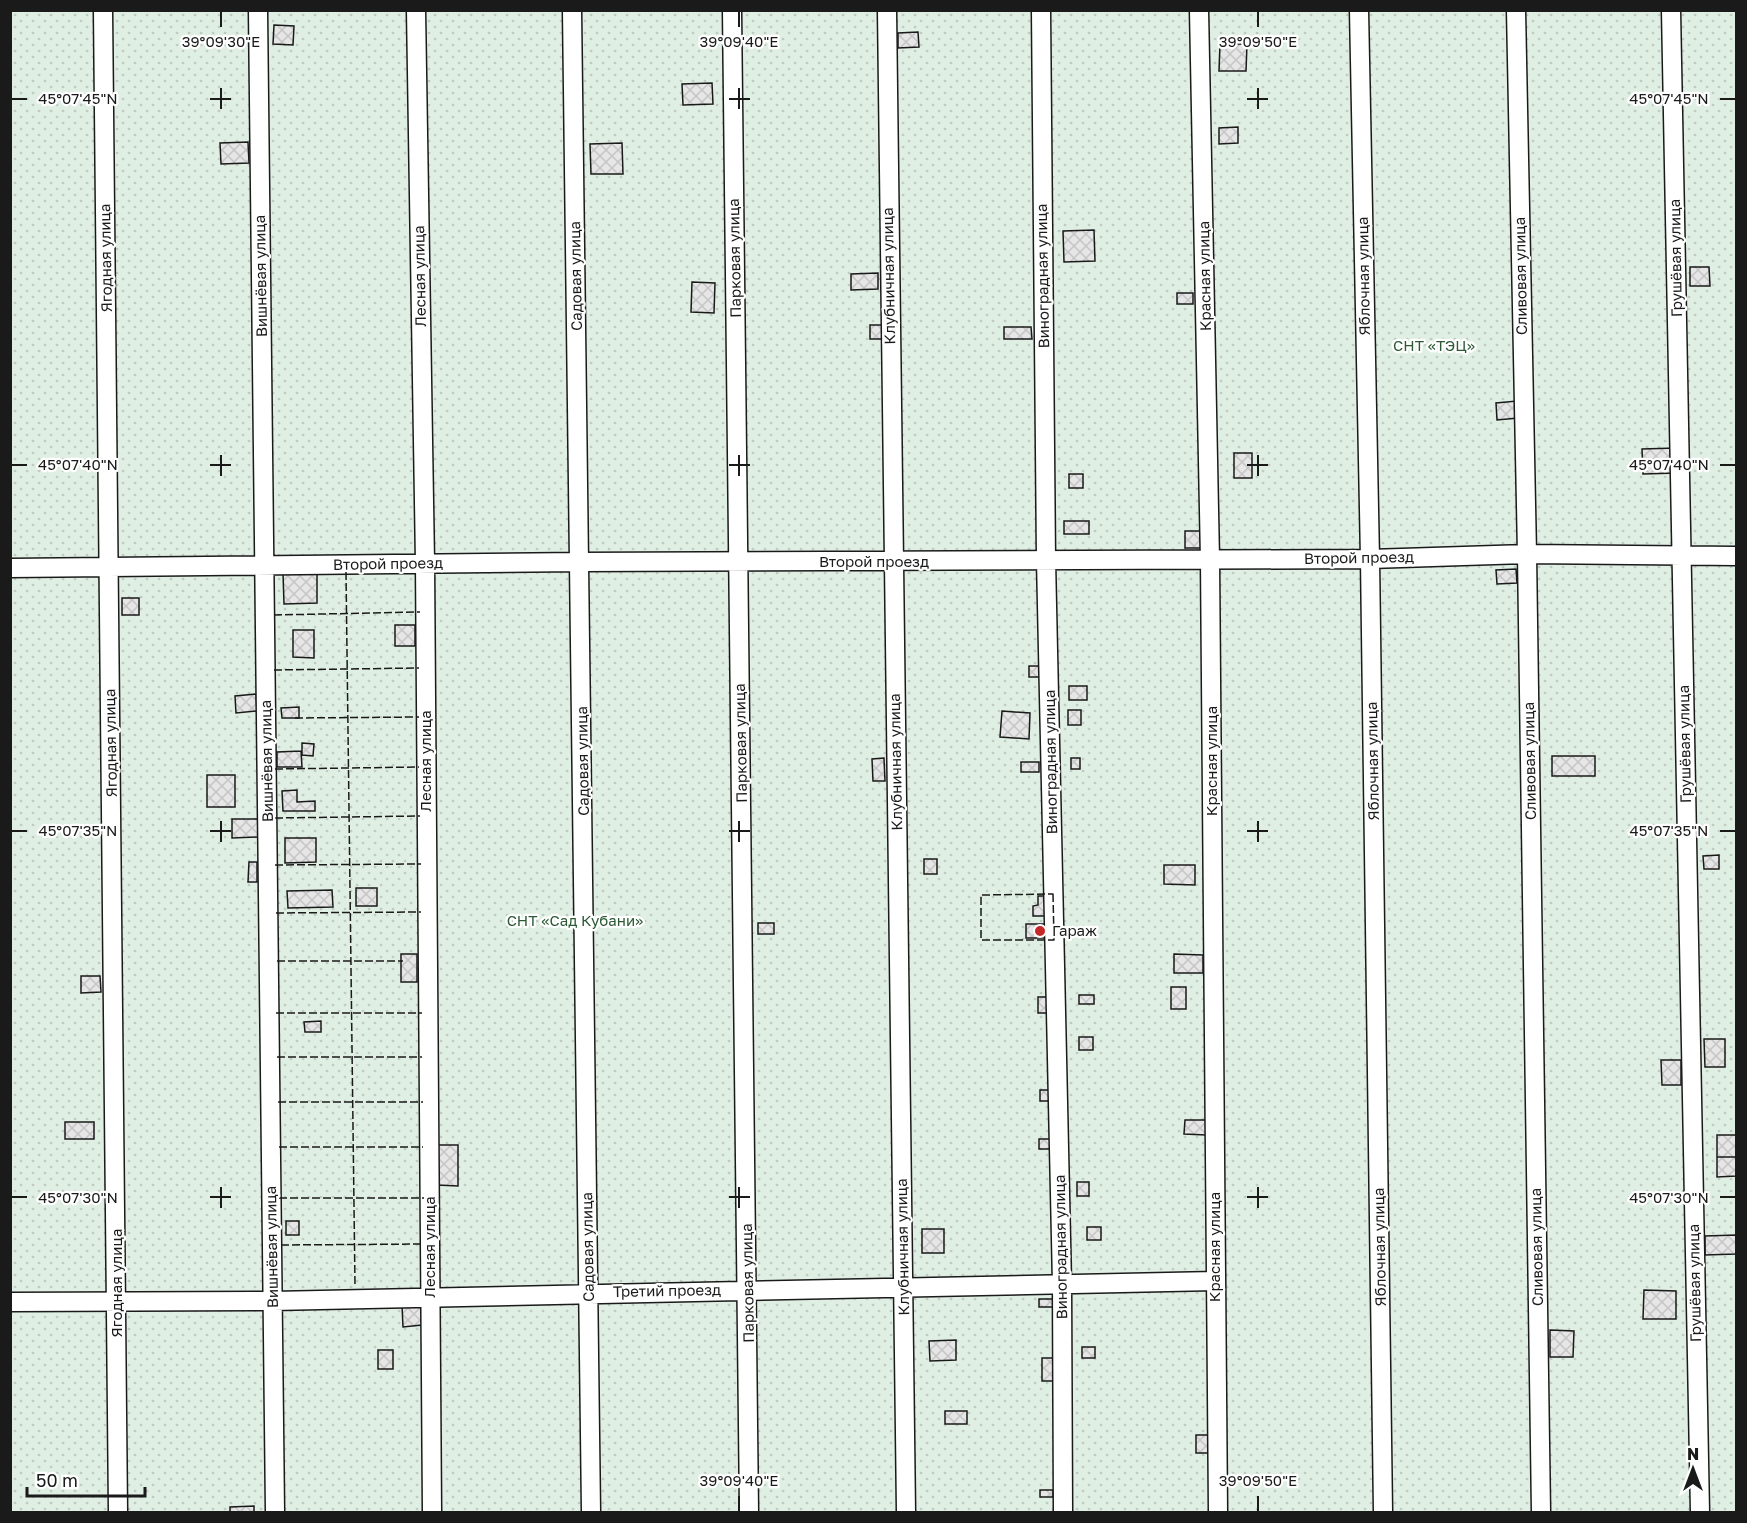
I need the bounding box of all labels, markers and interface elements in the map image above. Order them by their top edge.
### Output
text: 39°09'30"E [182,32,260,50]
text: 39°09'40"E [700,32,778,50]
text: 39°09'50"E [1219,32,1297,50]
text: 45°07'45"N [38,89,118,107]
text: 45°07'45"N [1629,89,1709,107]
street label: Парковая улица [724,198,744,318]
street label: Грушёвая улица [1665,199,1685,317]
street label: Ягодная улица [95,203,115,313]
street label: Виноградная улица [1032,203,1052,349]
street label: Клубничная улица [878,207,898,345]
street label: Вишнёвая улица [250,215,270,337]
street label: Яблочная улица [1353,216,1373,336]
street label: Сливовая улица [1510,217,1530,335]
street label: Садовая улица [565,221,585,331]
street label: Красная улица [1194,221,1214,331]
street label: Лесная улица [409,225,429,327]
park label: СНТ «ТЭЦ» [1393,336,1475,354]
text: 45°07'40"N [38,455,118,473]
text: 45°07'40"N [1629,455,1709,473]
street label: Второй проезд [1304,547,1414,567]
street label: Второй проезд [819,552,929,570]
street label: Второй проезд [333,553,443,573]
street label: Парковая улица [730,683,750,803]
street label: Грушёвая улица [1674,685,1694,803]
street label: Ягодная улица [100,688,120,798]
street label: Виноградная улица [1040,689,1060,835]
street label: Клубничная улица [885,693,905,831]
street label: Вишнёвая улица [256,700,276,822]
street label: Яблочная улица [1362,701,1382,821]
street label: Сливовая улица [1519,702,1539,820]
street label: Садовая улица [572,706,592,816]
street label: Красная улица [1202,706,1220,816]
street label: Лесная улица [416,710,434,812]
text: 45°07'35"N [39,821,117,839]
text: 45°07'35"N [1630,821,1708,839]
park label: СНТ «Сад Кубани» [507,911,643,929]
place label: Гараж [1052,921,1097,939]
marker: Гараж [1033,924,1047,938]
street label: Виноградная улица [1050,1174,1070,1320]
street label: Клубничная улица [892,1178,912,1316]
street label: Вишнёвая улица [261,1186,281,1308]
street label: Яблочная улица [1369,1187,1389,1307]
text: 45°07'30"N [38,1188,118,1206]
street label: Сливовая улица [1526,1188,1546,1306]
text: 45°07'30"N [1629,1188,1709,1206]
street label: Садовая улица [577,1192,597,1302]
street label: Красная улица [1205,1192,1223,1302]
street label: Лесная улица [420,1196,438,1298]
street label: Парковая улица [737,1223,757,1343]
street label: Грушёвая улица [1684,1224,1704,1342]
street label: Ягодная улица [107,1229,125,1337]
street label: Третий проезд [613,1280,721,1300]
north arrow [1663,1439,1723,1499]
text: N [1687,1444,1699,1464]
scale bar [27,1460,146,1498]
text: 50 m [36,1469,78,1491]
text: 39°09'40"E [700,1471,778,1489]
text: 39°09'50"E [1219,1471,1297,1489]

